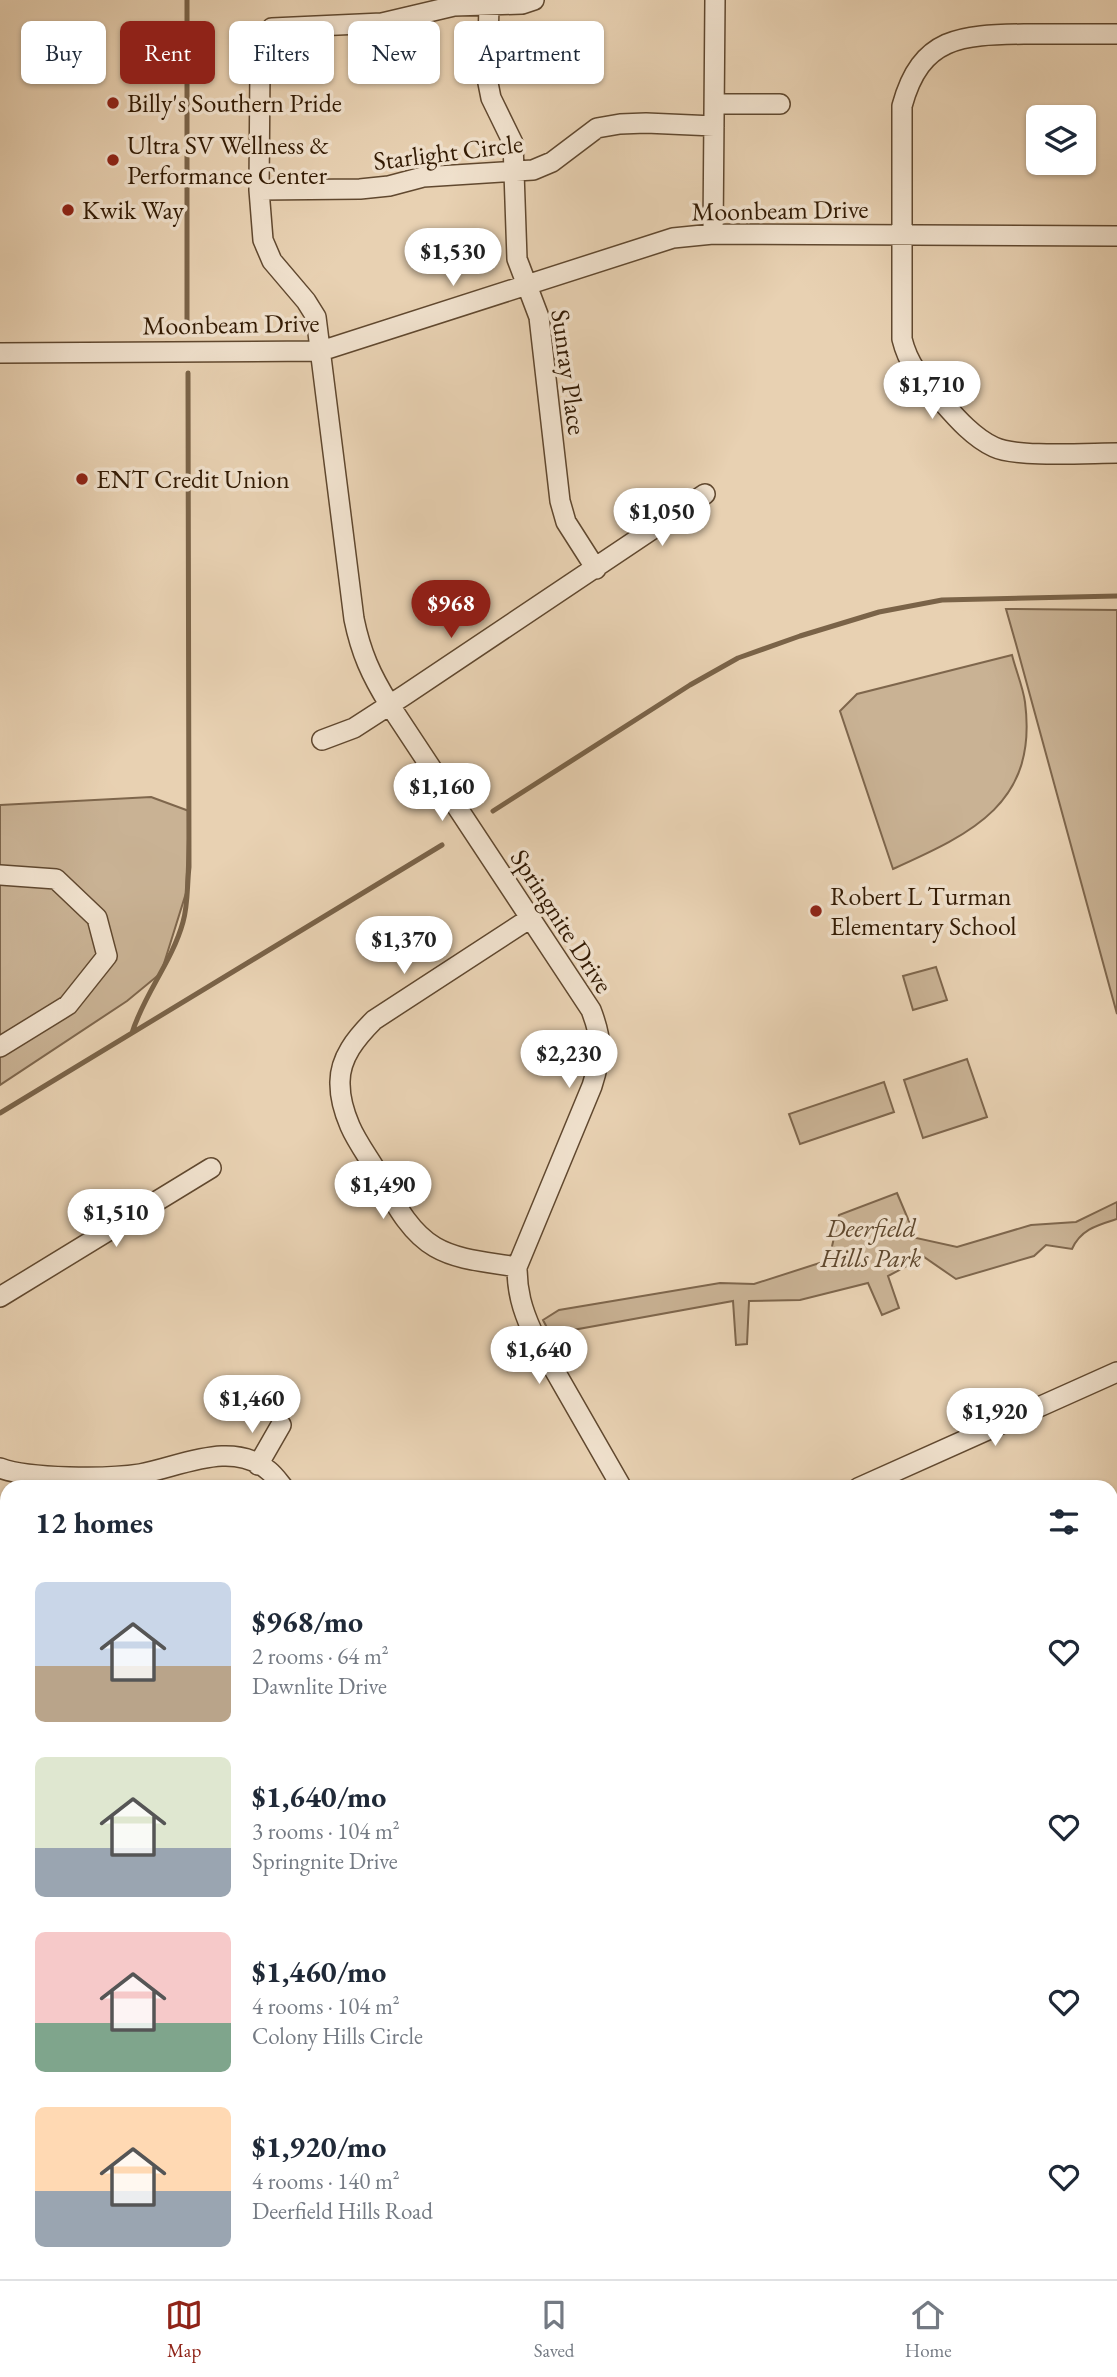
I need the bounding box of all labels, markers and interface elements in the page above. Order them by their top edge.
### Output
chip: Buy [21,21,106,84]
chip: Rent [120,21,215,84]
chip: Filters [229,21,334,84]
chip: New [348,21,440,84]
chip: Apartment [454,21,604,84]
place label: Billy's Southern Pride [127,86,342,120]
marker: Billy's Southern Pride [105,95,121,111]
map controls [1026,105,1096,175]
button: layers [1026,105,1096,175]
street label: Starlight Circle [371,126,525,178]
place label: Ultra SV Wellness & Performance Center [127,128,329,192]
marker: Ultra SV Wellness & Performance Center [105,152,121,168]
street label: Moonbeam Drive [691,191,869,229]
place label: Kwik Way [82,193,185,227]
marker: Kwik Way [60,202,76,218]
pin: $1,530 [396,229,510,288]
text: $1,530 [421,236,485,266]
street label: Moonbeam Drive [142,305,320,343]
street label: Sunray Place [543,307,595,437]
pin: $1,710 [875,362,989,421]
text: $1,710 [900,369,964,399]
place label: ENT Credit Union [96,462,290,496]
marker: ENT Credit Union [74,471,90,487]
pin: $1,050 [605,489,719,548]
text: $1,050 [630,496,694,526]
pin: $968 [410,580,492,640]
text: $968 [427,588,475,618]
pin: $1,160 [385,764,499,823]
text: $1,160 [410,771,474,801]
street label: Springnite Drive [503,843,621,999]
place label: Robert L Turman Elementary School [830,879,1017,943]
marker: Robert L Turman Elementary School [808,903,824,919]
pin: $1,370 [347,916,461,976]
text: $1,370 [372,924,436,954]
pin: $2,230 [512,1030,626,1090]
text: $2,230 [537,1038,601,1068]
pin: $1,490 [326,1162,440,1221]
text: $1,490 [351,1169,415,1199]
pin: $1,510 [59,1190,173,1249]
text: $1,510 [84,1197,148,1227]
park label: Deerfield Hills Park [820,1211,922,1275]
pin: $1,640 [482,1326,596,1386]
text: $1,640 [507,1334,571,1364]
pin: $1,460 [195,1376,309,1435]
text: $1,460 [220,1383,284,1413]
pin: $1,920 [938,1388,1052,1448]
text: $1,920 [963,1396,1027,1426]
text: 12 homes [35,1503,153,1542]
icon: filters [1045,1503,1083,1541]
text: $968/mo [252,1602,363,1641]
icon: home [91,1610,175,1694]
icon: heart [1045,1633,1083,1671]
text: 2 rooms · 64 m² [252,1641,389,1671]
text: Dawnlite Drive [252,1671,387,1701]
text: $1,640/mo [252,1777,386,1816]
icon: home [91,1785,175,1869]
icon: heart [1045,1808,1083,1846]
text: 3 rooms · 104 m² [252,1816,400,1846]
text: Springnite Drive [252,1846,398,1876]
text: $1,460/mo [252,1952,386,1991]
icon: home [91,1960,175,2044]
icon: heart [1045,1983,1083,2021]
text: 4 rooms · 104 m² [252,1991,400,2021]
text: Colony Hills Circle [252,2021,423,2051]
text: $1,920/mo [252,2127,386,2166]
icon: home [91,2135,175,2219]
icon: heart [1045,2158,1083,2196]
text: 4 rooms · 140 m² [252,2166,400,2196]
text: Deerfield Hills Road [252,2196,433,2226]
tab: Map [165,2296,203,2363]
tab: Saved [534,2296,574,2363]
tab: Home [905,2296,952,2363]

